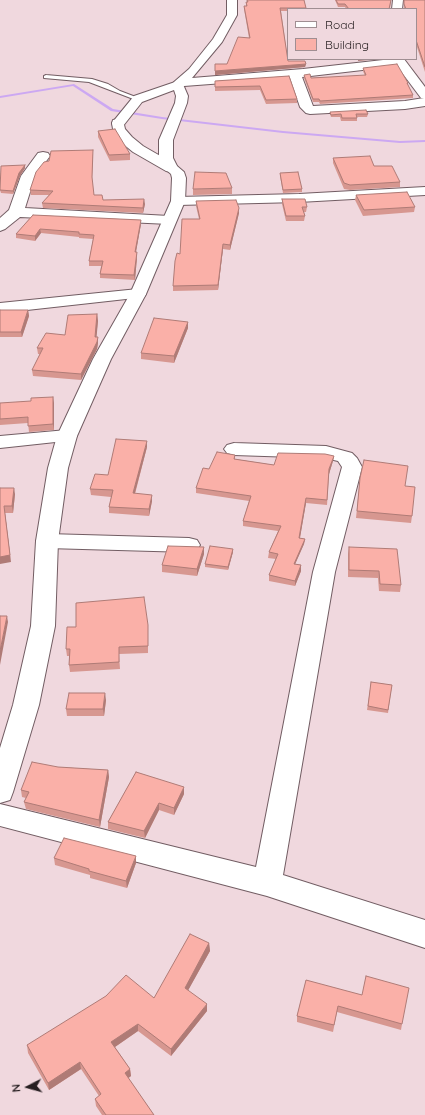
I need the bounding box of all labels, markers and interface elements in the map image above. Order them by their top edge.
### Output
legend [287,8,417,60]
text: Road [325,17,355,32]
text: Building [325,37,369,52]
north arrow [8,1067,48,1107]
text: N [9,1083,23,1093]

